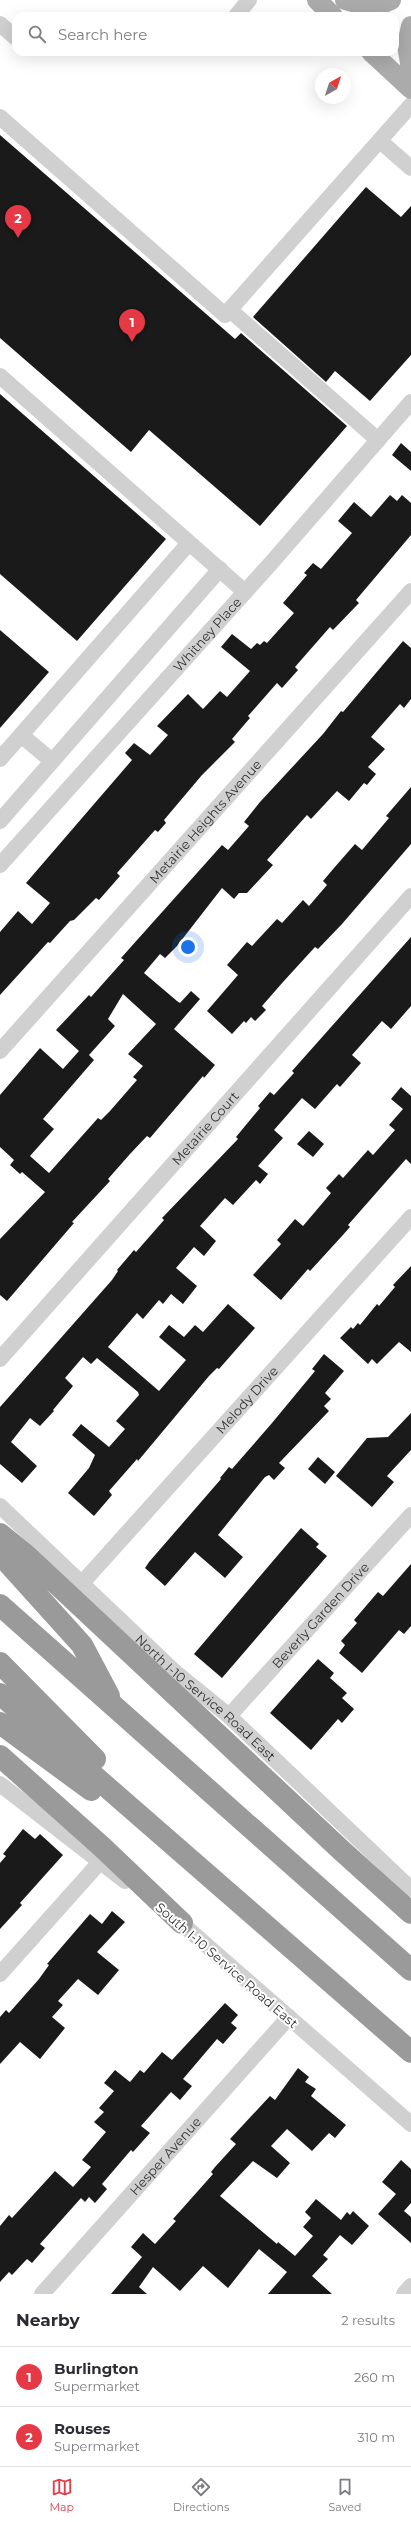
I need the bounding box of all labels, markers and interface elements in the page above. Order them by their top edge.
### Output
search box [12,12,399,56]
icon: search [26,23,48,45]
text: Search here [58,25,147,44]
north arrow [315,68,351,104]
pin: 2 [5,205,31,238]
pin: 1 [119,309,145,342]
street label: Whitney Place [170,594,245,675]
street label: Metairie Heights Avenue [146,756,265,886]
your location [178,937,198,957]
street label: Metairie Court [168,1088,242,1168]
street label: Melody Drive [212,1363,281,1437]
street label: Beverly Garden Drive [268,1559,372,1671]
street label: North I-10 Service Road East [132,1631,279,1764]
street label: South I-10 Service Road East [153,1899,301,2031]
street label: Hesper Avenue [126,2113,204,2198]
text: Nearby [16,2310,80,2330]
text: 2 results [341,2312,395,2328]
text: Burlington [54,2359,139,2378]
text: 1 [26,2369,32,2385]
text: 260 m [354,2369,395,2385]
text: Supermarket [54,2378,140,2394]
text: Rouses [54,2419,111,2438]
text: 2 [25,2429,33,2445]
text: 310 m [357,2429,395,2445]
text: Supermarket [54,2438,140,2454]
tab: Map [50,2476,74,2514]
tab: Directions [173,2476,229,2514]
tab: Saved [328,2476,361,2514]

